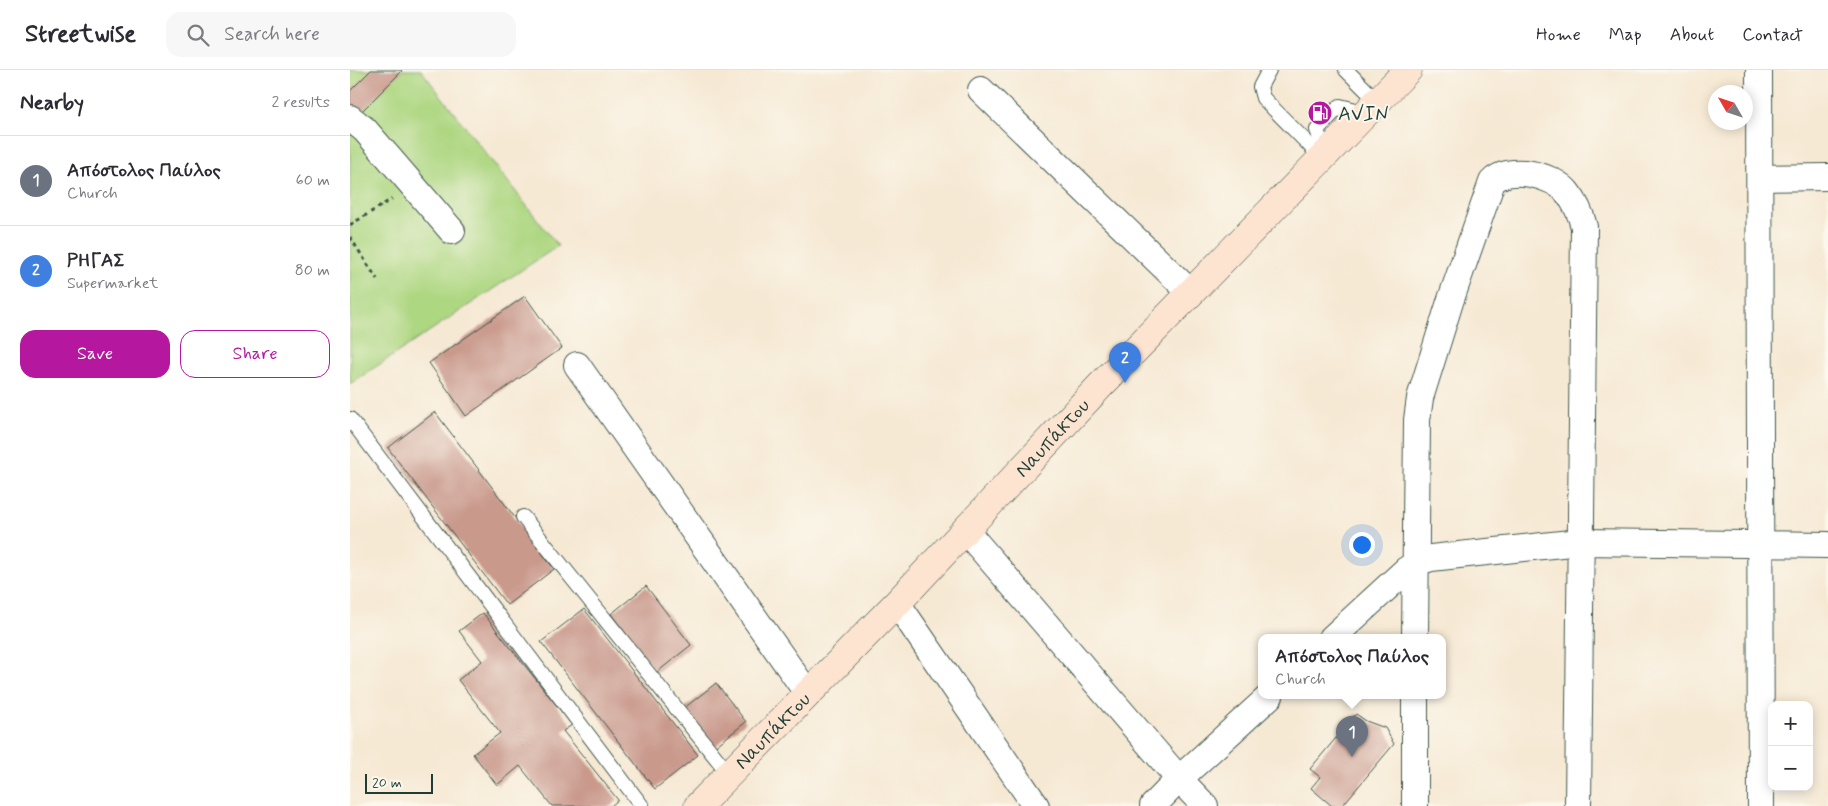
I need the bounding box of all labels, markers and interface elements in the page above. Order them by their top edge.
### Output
search box [166,12,516,57]
text: Streetwise [25,19,136,50]
icon: search [184,21,212,49]
text: Search here [224,22,320,47]
text: Home [1536,23,1581,47]
text: Map [1609,23,1642,47]
text: About [1670,23,1714,47]
text: Contact [1742,23,1803,47]
north arrow [1708,85,1753,130]
text: Nearby [20,89,84,117]
text: 2 results [272,92,330,113]
fuel station icon: AVIN [1307,100,1333,126]
place label: AVIN [1338,101,1389,128]
text: Απόστολος Παύλος [67,158,221,183]
text: 1 [32,170,40,191]
text: 60 m [296,170,330,191]
text: Church [67,183,118,204]
text: ΡΗΓΑΣ [67,248,125,273]
text: 2 [32,260,40,281]
text: 80 m [295,260,330,281]
text: Supermarket [67,273,158,294]
button: Save [20,330,170,378]
button: Share [180,330,330,378]
pin: 2 [1109,342,1141,383]
street label: Ναυπάκτου [1009,393,1096,484]
your location [1349,532,1375,558]
popup [1258,634,1446,699]
text: Απόστολος Παύλος [1275,644,1429,669]
text: Church [1275,669,1326,690]
street label: Ναυπάκτου [729,687,817,776]
map controls [1768,701,1813,791]
button: + [1768,701,1813,746]
pin: 1 [1336,716,1368,757]
button: − [1768,746,1813,791]
scale bar [365,771,432,794]
text: 20 m [372,774,402,792]

